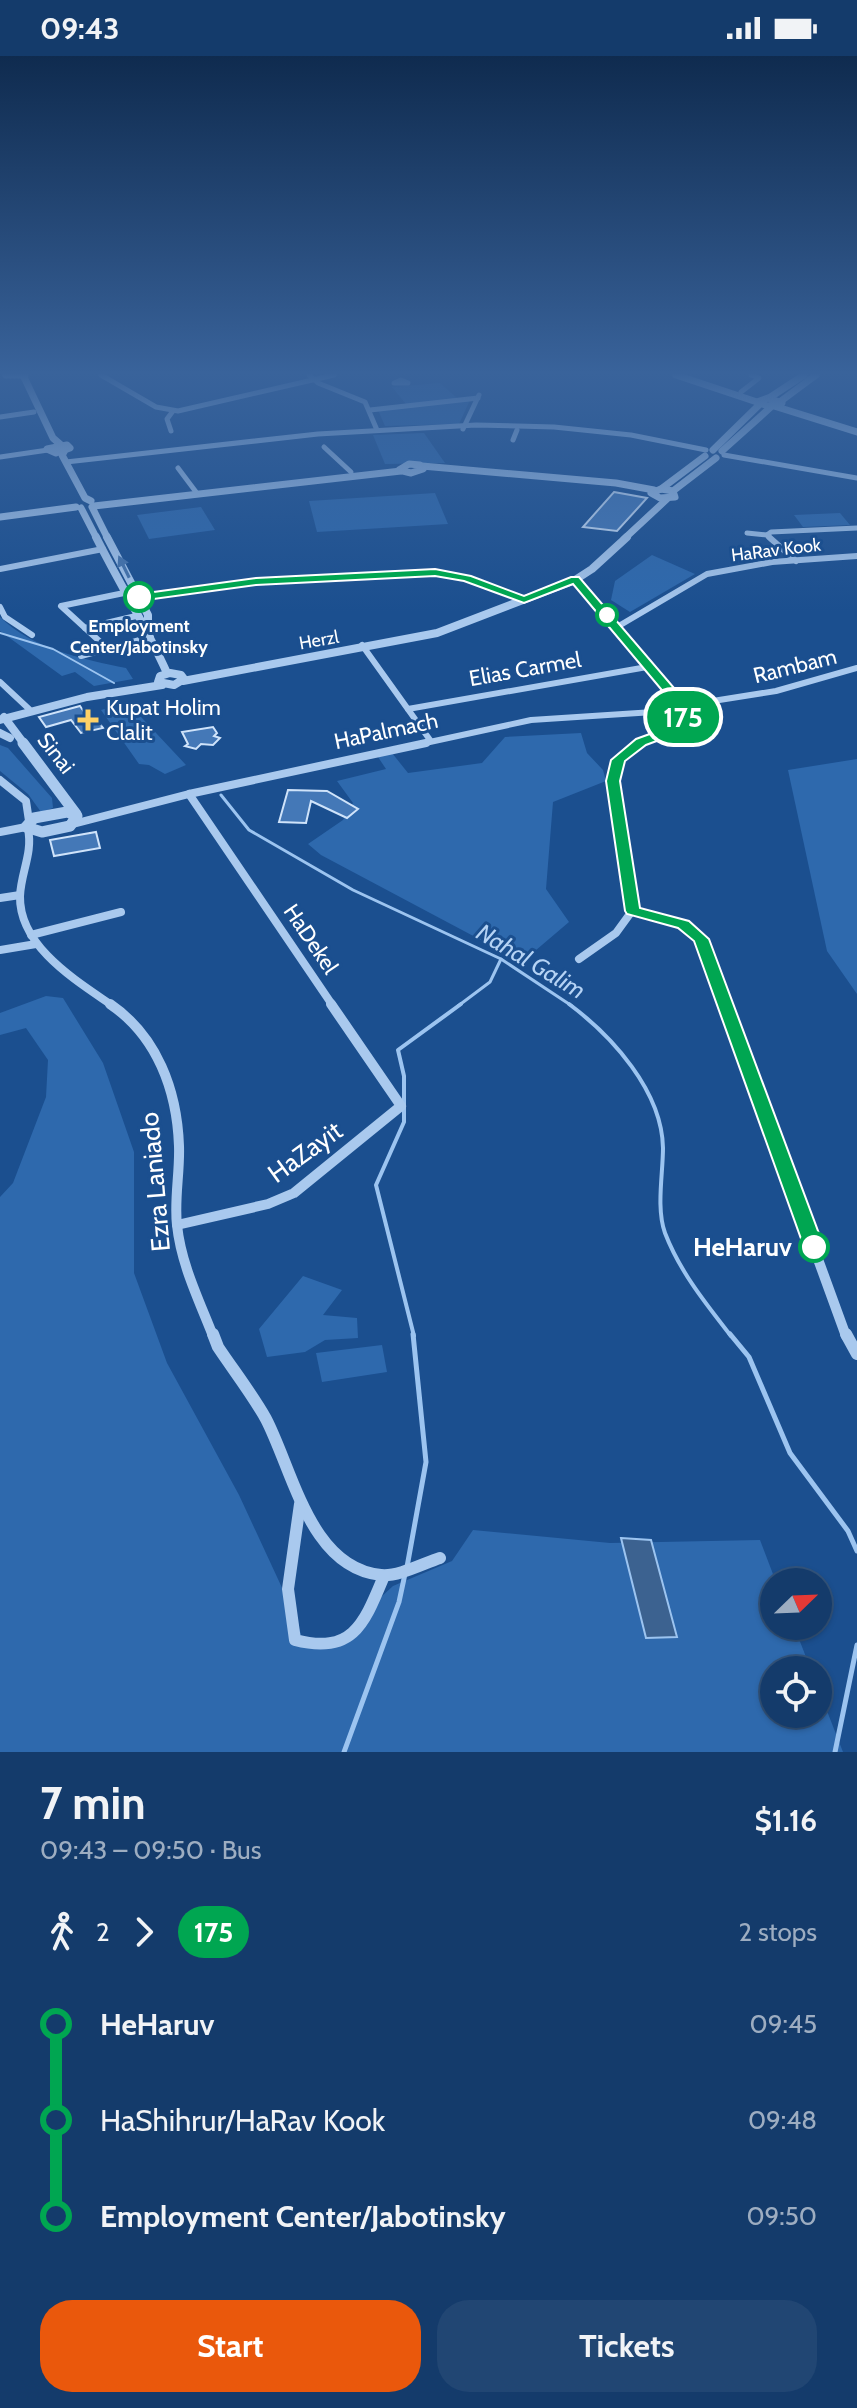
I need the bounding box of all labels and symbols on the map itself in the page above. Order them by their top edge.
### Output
street label: HaRav Kook [730,533,823,566]
one-way arrow [117,556,131,579]
marker: Employment Center/Jabotinsky [124,582,154,612]
unlabelled marker [596,604,618,626]
place label: Employment Center/Jabotinsky [70,615,208,658]
street label: Herzl [297,626,341,654]
street label: Rambam [750,643,840,689]
street label: Elias Carmel [467,646,584,692]
line badge: 175 [637,691,729,743]
place label: Kupat Holim Clalit [106,694,221,746]
street label: HaPalmach [332,707,440,755]
marker: Kupat Holim Clalit [77,709,99,731]
street label: Sinai [32,727,80,779]
street label: HaDekel [278,899,345,980]
water label: Nahal Galim [471,917,591,1005]
street label: Ezra Laniado [133,1111,177,1253]
street label: HaZayit [262,1114,349,1190]
place label: HeHaruv [693,1231,792,1263]
marker: HeHaruv [799,1232,829,1262]
north arrow [760,1568,832,1640]

